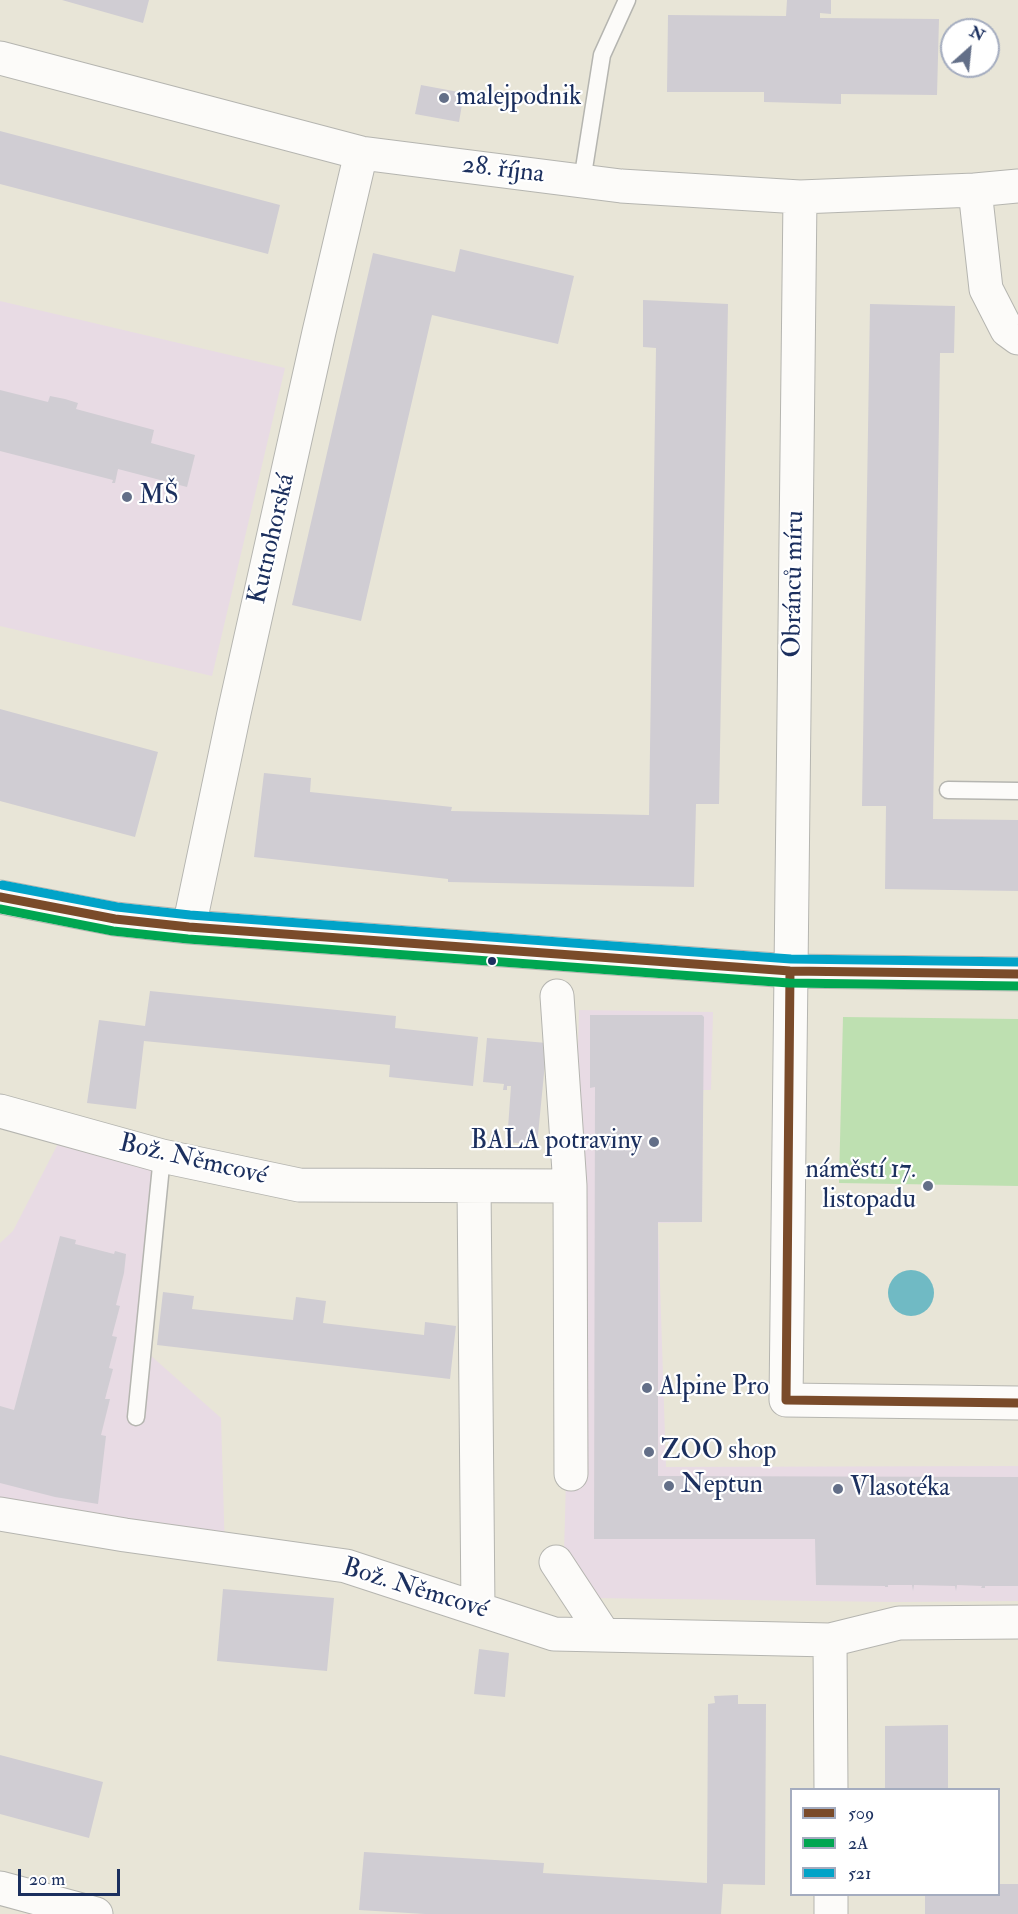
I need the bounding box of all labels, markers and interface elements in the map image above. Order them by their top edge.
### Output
north arrow [940,18,1000,78]
text: N [966,22,988,46]
place label: malejpodnik [456,82,582,114]
marker: malejpodnik [437,91,451,105]
street label: 28. října [460,150,546,192]
street label: Kutnohorská [243,471,303,607]
place label: MŠ [139,481,179,513]
marker: MŠ [120,490,134,504]
street label: Obránců míru [778,510,812,658]
unlabelled marker [486,955,498,967]
place label: BALA potraviny [470,1126,642,1158]
street label: Bož. Němcové [116,1129,270,1193]
marker: BALA potraviny [647,1135,661,1149]
place label: náměstí 17. listopadu [806,1155,916,1216]
marker: náměstí 17. listopadu [921,1179,935,1193]
place label: Alpine Pro [659,1372,769,1404]
marker: Alpine Pro [640,1381,654,1395]
place label: ZOO shop [661,1436,776,1468]
marker: ZOO shop [642,1445,656,1459]
place label: Neptun [681,1470,763,1502]
place label: Vlasotéka [850,1473,950,1505]
marker: Neptun [662,1479,676,1493]
marker: Vlasotéka [831,1482,845,1496]
street label: Bož. Němcové [338,1553,492,1627]
legend [790,1788,1000,1896]
text: 509 [848,1802,874,1825]
text: 2A [848,1832,869,1855]
scale bar [21,1857,123,1895]
text: 521 [848,1862,871,1885]
text: 20 m [29,1868,65,1891]

